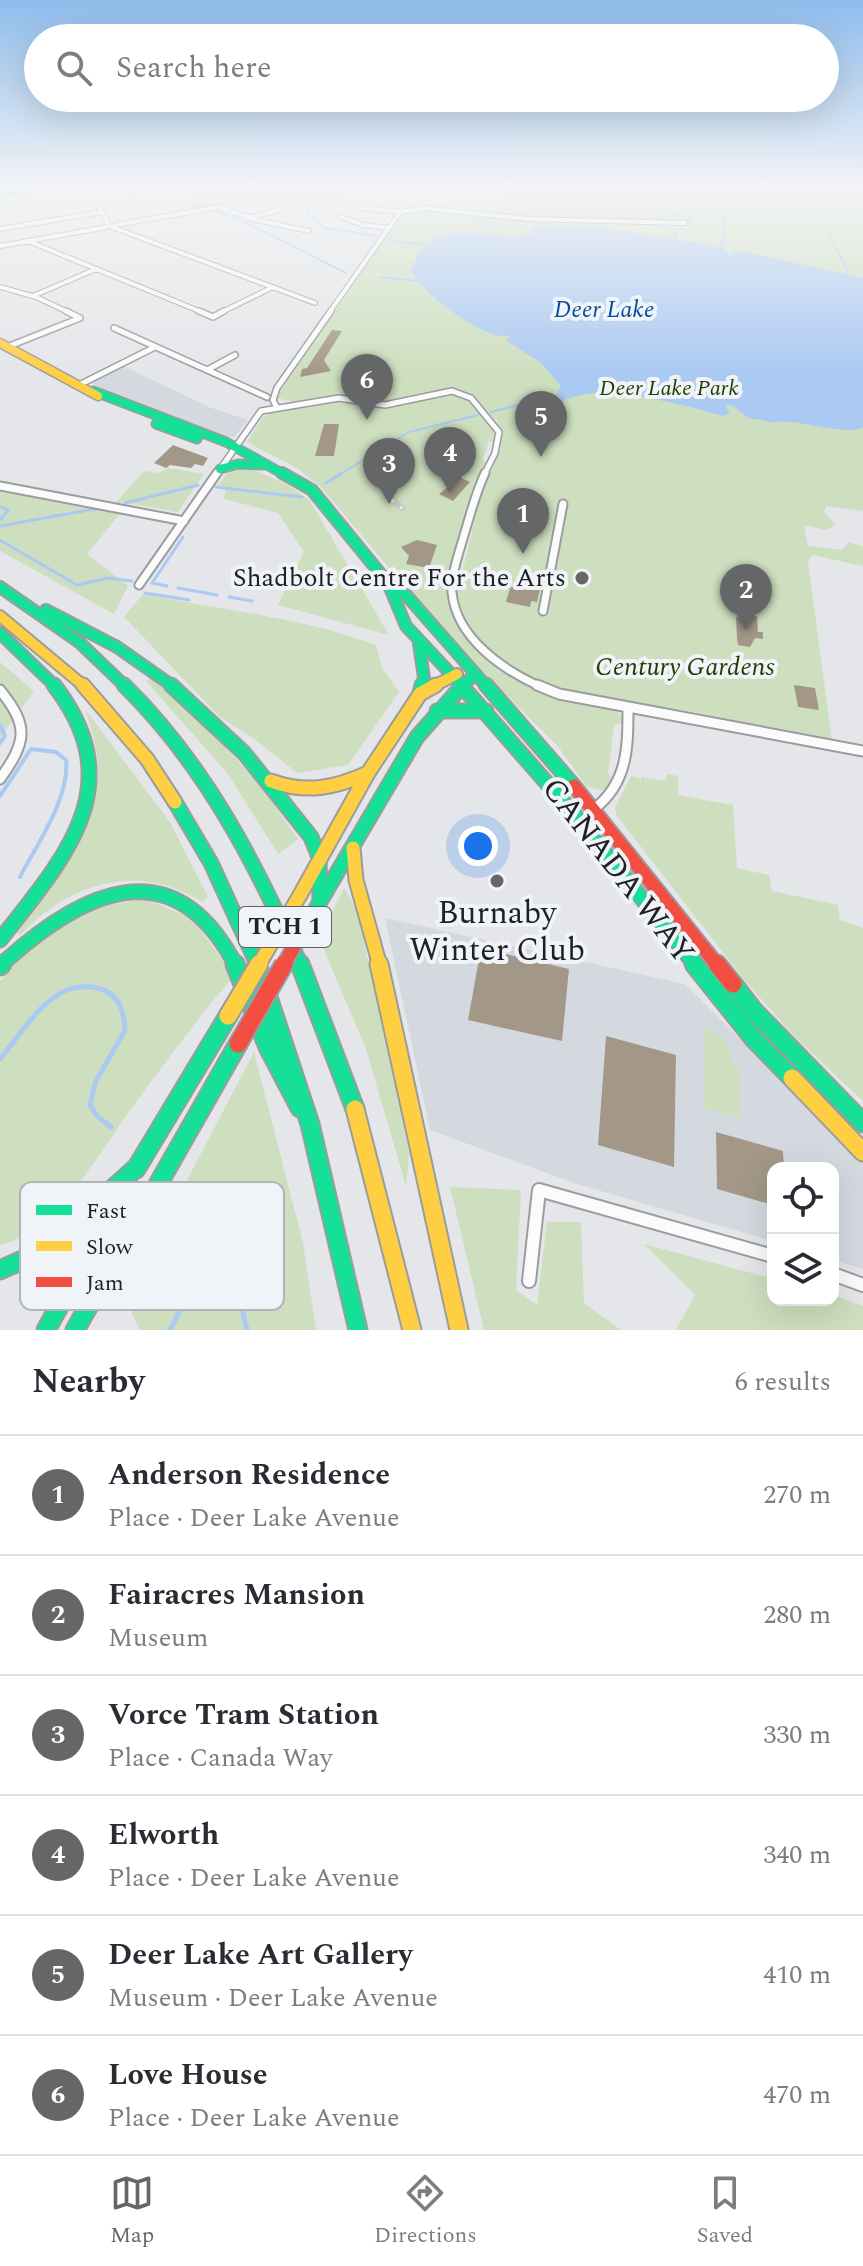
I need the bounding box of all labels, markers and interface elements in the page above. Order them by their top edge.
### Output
search box [24,24,839,112]
text: Search here [116,45,272,91]
icon: search [52,46,96,90]
water label: Deer Lake [554,292,654,328]
pin: 6 [341,354,393,420]
park label: Deer Lake Park [599,372,739,405]
pin: 5 [515,391,567,457]
pin: 4 [424,427,476,493]
pin: 3 [363,438,415,504]
pin: 1 [497,488,549,554]
place label: Shadbolt Centre For the Arts [233,558,566,598]
pin: 2 [720,564,772,630]
marker: Shadbolt Centre For the Arts [573,569,591,587]
park label: Century Gardens [595,647,775,687]
street label: CANADA WAY [529,767,707,975]
your location [458,826,498,866]
marker: Burnaby Winter Club [488,872,506,890]
place label: Burnaby Winter Club [409,889,585,975]
road number: TCH 1 [239,907,331,947]
map controls [767,1162,839,1306]
button: locate [767,1162,839,1234]
legend [20,1182,284,1310]
text: Fast [86,1195,127,1228]
text: Slow [86,1231,134,1264]
button: layers [767,1234,839,1306]
text: Jam [86,1267,124,1300]
text: Nearby [32,1356,145,1408]
text: 6 results [735,1362,831,1402]
text: Anderson Residence [108,1452,390,1498]
text: 1 [51,1475,65,1515]
text: 270 m [763,1475,831,1515]
text: Place · Deer Lake Avenue [108,1498,400,1538]
text: Fairacres Mansion [108,1572,365,1618]
text: 2 [51,1595,65,1635]
text: 280 m [763,1595,831,1635]
text: Museum [108,1618,208,1658]
text: Vorce Tram Station [108,1692,379,1738]
text: 3 [51,1715,65,1755]
text: 330 m [763,1715,831,1755]
text: Place · Canada Way [108,1738,333,1778]
text: Elworth [108,1812,219,1858]
text: 4 [51,1835,65,1875]
text: 340 m [763,1835,831,1875]
text: Place · Deer Lake Avenue [108,1858,400,1898]
text: Deer Lake Art Gallery [108,1932,412,1978]
text: 5 [51,1955,65,1995]
text: 410 m [763,1955,831,1995]
text: Museum · Deer Lake Avenue [108,1978,438,2018]
text: Love House [108,2052,268,2098]
text: 6 [51,2075,65,2115]
text: 470 m [763,2075,831,2115]
text: Place · Deer Lake Avenue [108,2098,400,2138]
tab: Map [110,2171,154,2252]
tab: Directions [374,2171,477,2252]
tab: Saved [697,2171,753,2252]

